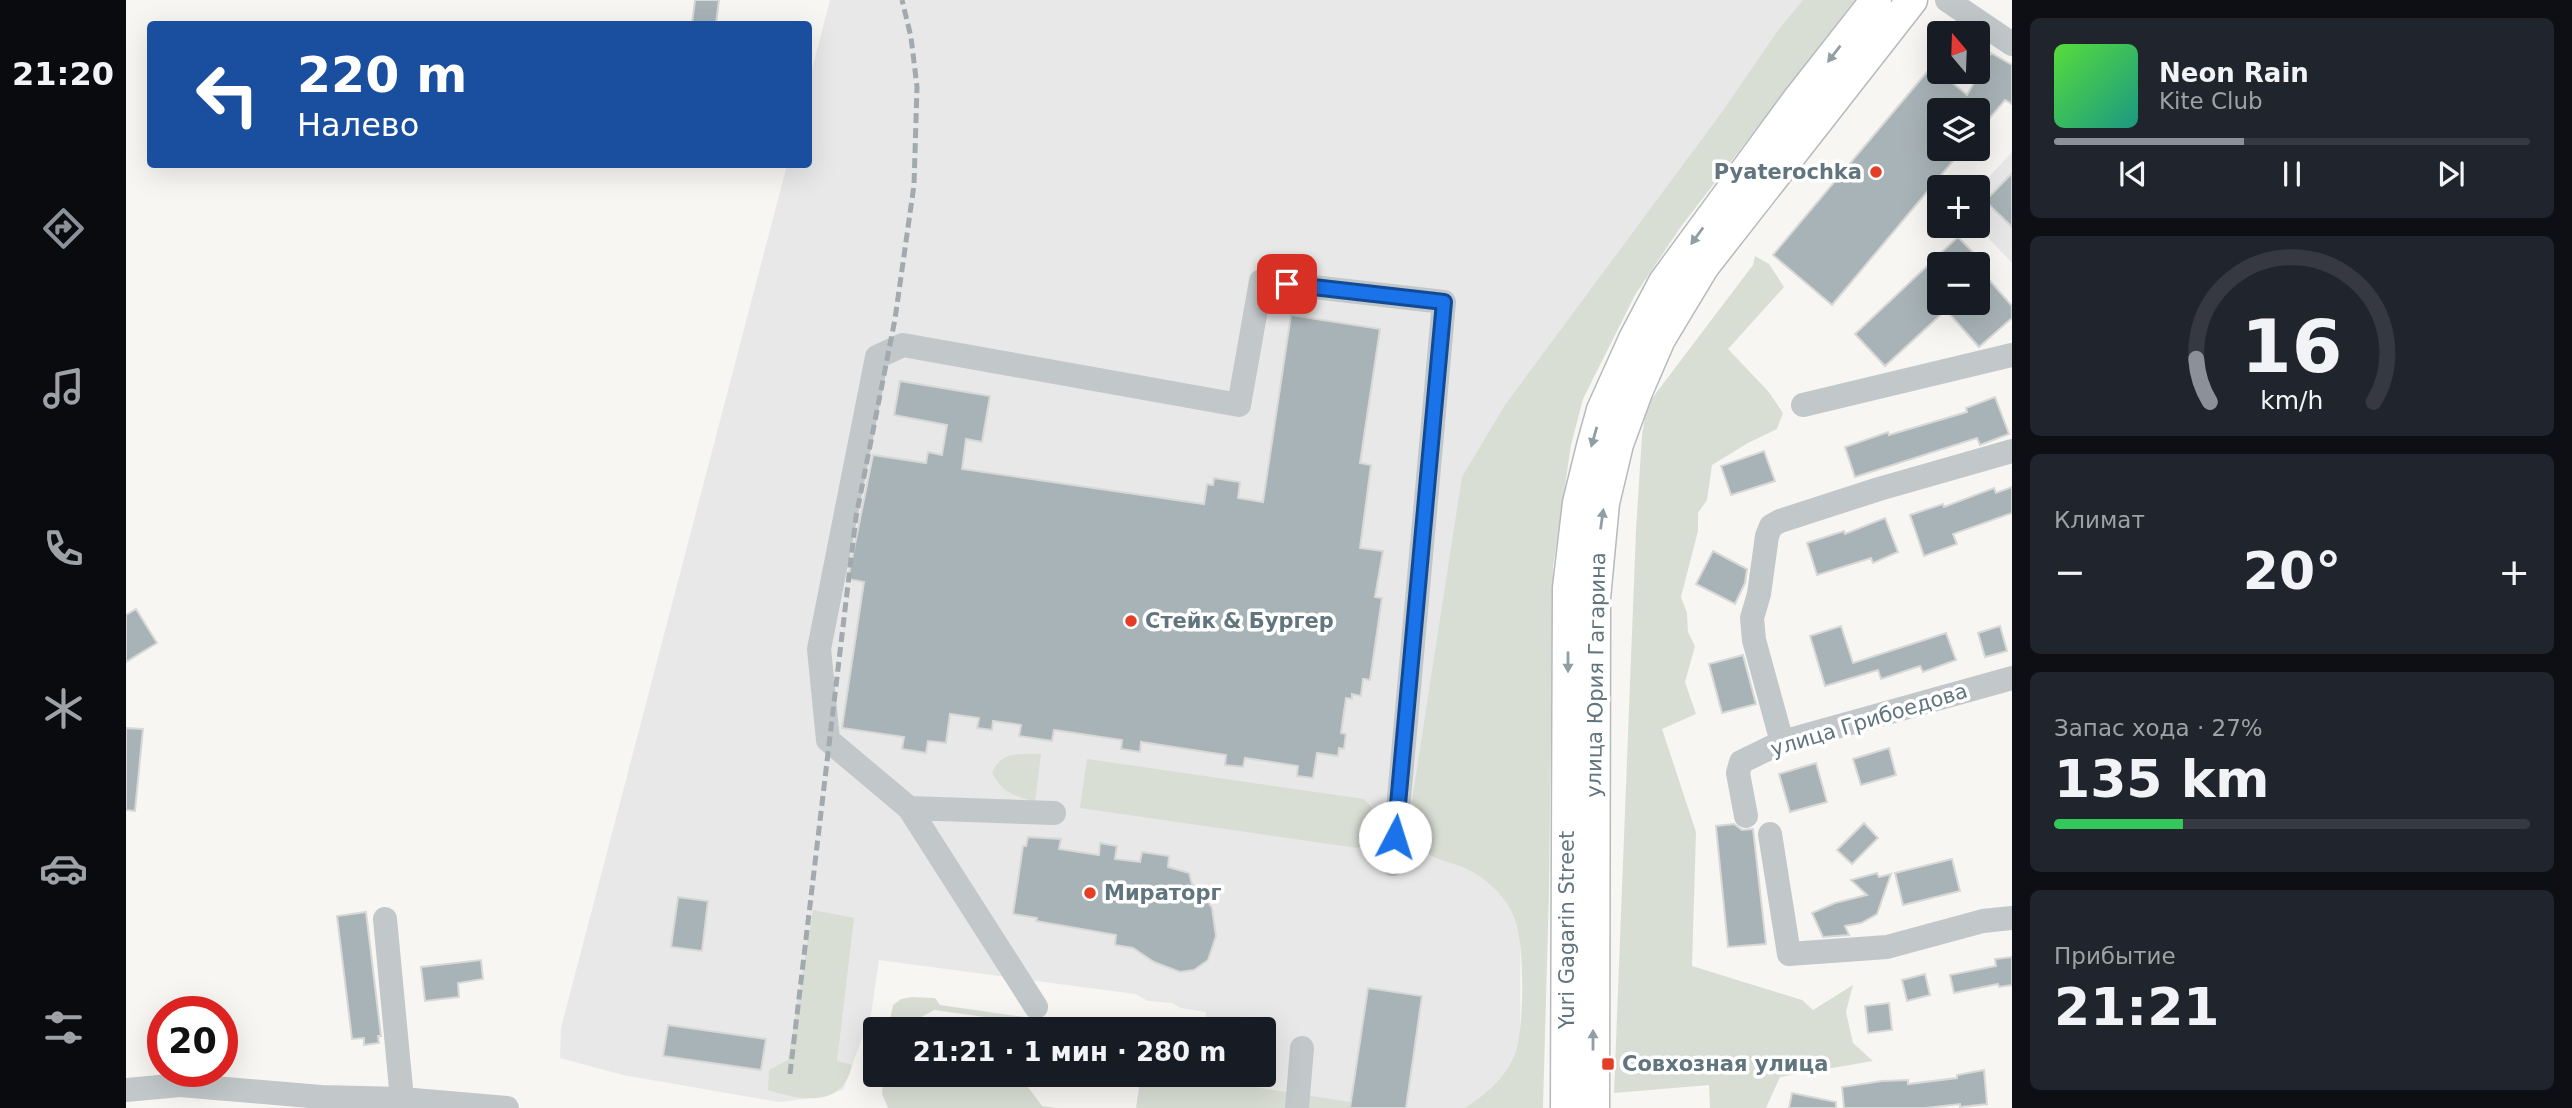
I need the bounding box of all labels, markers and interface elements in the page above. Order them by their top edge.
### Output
north arrow [1927,21,1990,84]
map controls [1927,21,1990,315]
one-way arrow [1826,44,1841,62]
text: 220 m [297,47,467,104]
icon: left [182,49,273,140]
text: 21:20 [12,55,114,93]
text: Neon Rain [2159,58,2309,88]
text: Kite Club [2159,88,2263,114]
button: layers [1927,98,1990,161]
text: Налево [297,106,419,144]
icon: previous [2114,155,2152,193]
icon: pause [2273,155,2311,193]
icon: next [2432,155,2470,193]
place label: Pyaterochka [1714,160,1862,184]
marker: Pyaterochka [1868,164,1884,180]
button: + [1927,175,1990,238]
icon: directions [39,204,88,253]
one-way arrow [1690,227,1704,245]
button: − [1927,252,1990,315]
pin [1257,254,1317,314]
icon: arrive [1268,265,1306,303]
text: 16 [2241,304,2343,389]
icon: music [39,364,88,413]
text: km/h [2260,386,2324,415]
one-way arrow [1589,427,1599,448]
text: Климат [2054,507,2145,533]
one-way arrow [1597,508,1608,530]
icon: phone [39,524,88,573]
text: 20° [2243,541,2341,601]
text: − [2054,550,2086,594]
text: + [2498,550,2530,594]
street label: улица Юрия Гагарина [1582,552,1610,798]
place label: Стейк & Бургер [1145,609,1334,633]
marker: Стейк & Бургер [1123,613,1139,629]
one-way arrow [1562,651,1574,673]
street label: улица Грибоедова [1768,679,1970,761]
icon: climate [39,684,88,733]
text: Запас хода · 27% [2054,715,2263,741]
text: 135 km [2054,749,2269,809]
position arrow [1358,800,1432,874]
street label: Yuri Gagarin Street [1555,831,1579,1030]
icon: car [39,844,88,893]
place label: Мираторг [1104,881,1221,905]
marker: Мираторг [1082,885,1098,901]
text: Прибытие [2054,943,2176,969]
text: 21:21 [2054,977,2220,1037]
speed limit sign: 20 [147,996,238,1087]
icon: filters [39,1003,88,1052]
one-way arrow [1587,1029,1599,1051]
text: 21:21 · 1 мин · 280 m [913,1037,1226,1067]
place label: Совхозная улица [1622,1052,1828,1076]
marker: Совхозная улица [1600,1056,1616,1072]

